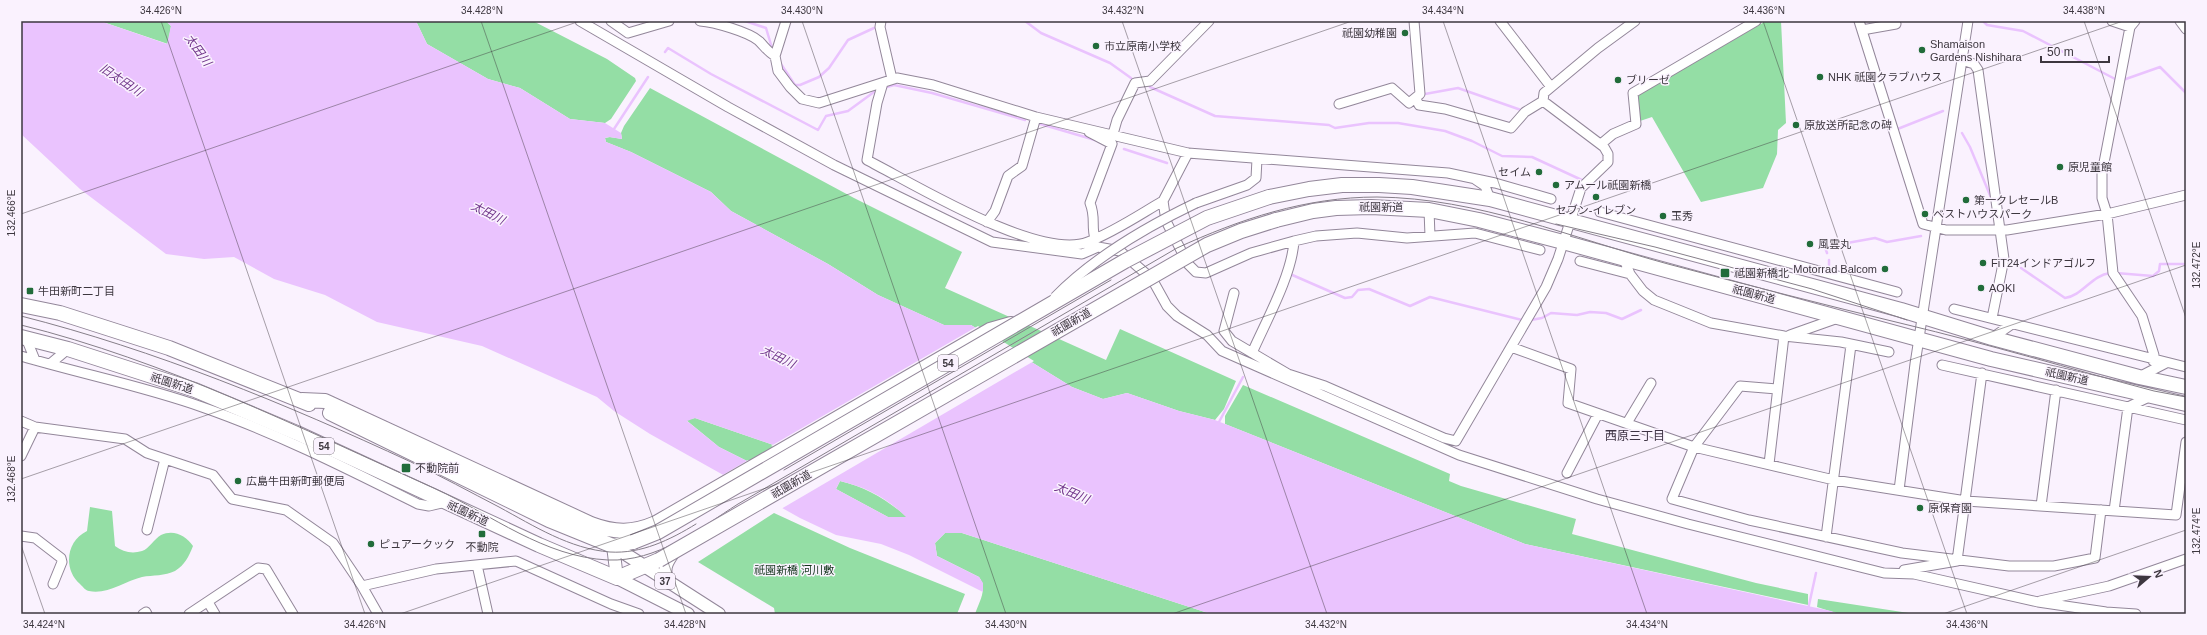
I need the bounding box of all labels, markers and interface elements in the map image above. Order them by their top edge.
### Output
text: 34.426°N [140,5,182,16]
text: 34.428°N [461,5,503,16]
text: 34.430°N [781,5,823,16]
text: 34.432°N [1102,5,1144,16]
text: 34.434°N [1422,5,1464,16]
text: 34.436°N [1743,5,1785,16]
text: 34.438°N [2063,5,2105,16]
place label: 祇園幼稚園 [1342,27,1397,39]
marker: 祇園幼稚園 [1400,28,1410,38]
water label: 太田川 [182,31,215,70]
place label: Shamaison Gardens Nishihara [1930,38,2023,63]
scale bar [2041,38,2109,64]
place label: 市立原南小学校 [1104,40,1181,52]
marker: 市立原南小学校 [1091,41,1101,51]
marker: Shamaison Gardens Nishihara [1917,45,1927,55]
text: 50 m [2047,45,2074,59]
water label: 旧太田川 [97,61,146,100]
place label: NHK 祇園クラブハウス [1828,71,1942,83]
marker: NHK 祇園クラブハウス [1815,72,1825,82]
place label: ブリーゼ [1626,74,1670,86]
marker: ブリーゼ [1613,75,1623,85]
place label: 原放送所記念の碑 [1804,119,1892,131]
marker: 原放送所記念の碑 [1791,120,1801,130]
place label: 原児童館 [2068,161,2112,173]
marker: 原児童館 [2055,162,2065,172]
place label: セイム [1498,166,1531,178]
marker: セイム [1534,167,1544,177]
place label: アムール祇園新橋 [1564,179,1651,191]
marker: アムール祇園新橋 [1551,180,1561,190]
text: 132.466°E [6,189,17,236]
marker: セブン-イレブン [1591,192,1601,202]
place label: 第一クレセールB [1974,194,2058,206]
marker: 第一クレセールB [1961,195,1971,205]
water label: 太田川 [469,199,509,228]
street label: 祇園新道 [1359,201,1403,213]
place label: セブン-イレブン [1556,204,1636,216]
place label: ベストハウスパーク [1933,208,2032,220]
marker: ベストハウスパーク [1920,209,1930,219]
place label: 玉秀 [1671,210,1693,222]
marker: 玉秀 [1658,211,1668,221]
place label: 風雲丸 [1818,238,1851,250]
marker: 風雲丸 [1805,239,1815,249]
text: 132.472°E [2191,241,2202,288]
place label: FiT24インドアゴルフ [1991,257,2096,269]
marker: FiT24インドアゴルフ [1978,258,1988,268]
place label: Motorrad Balcom [1793,263,1877,275]
marker: Motorrad Balcom [1880,264,1890,274]
marker: 祗園新橋北 [1719,267,1731,279]
place label: 祗園新橋北 [1734,267,1789,279]
place label: AOKI [1989,282,2015,294]
street label: 祇園新道 [1731,283,1777,305]
marker: AOKI [1976,283,1986,293]
place label: 牛田新町二丁目 [38,285,115,297]
marker: 牛田新町二丁目 [25,286,35,296]
street label: 祇園新道 [1049,306,1093,338]
water label: 太田川 [759,343,799,372]
road number: 54 [938,355,958,371]
street label: 祇園新道 [2044,365,2090,387]
street label: 祇園新道 [149,370,195,396]
district label: 西原三丁目 [1605,429,1665,443]
road number: 54 [314,438,334,454]
text: 132.468°E [6,455,17,502]
marker: 不動院前 [400,462,412,474]
place label: 不動院前 [415,462,459,474]
street label: 祇園新道 [769,468,813,500]
place label: 広島牛田新町郵便局 [246,475,345,487]
marker: 広島牛田新町郵便局 [233,476,243,486]
water label: 太田川 [1053,480,1093,507]
street label: 祇園新道 [446,498,490,528]
place label: 原保育園 [1928,502,1972,514]
marker: 原保育園 [1915,503,1925,513]
text: 132.474°E [2191,507,2202,554]
marker: 不動院 [477,529,487,539]
place label: ピュアークック [379,538,455,550]
marker: ピュアークック [366,539,376,549]
place label: 不動院 [466,541,499,553]
north arrow [2129,557,2169,597]
park label: 祇園新橋 河川敷 [754,564,834,576]
text: N [2151,568,2165,580]
road number: 37 [655,573,675,589]
text: 34.424°N [23,619,65,630]
text: 34.426°N [344,619,386,630]
text: 34.428°N [664,619,706,630]
text: 34.430°N [985,619,1027,630]
text: 34.432°N [1305,619,1347,630]
text: 34.434°N [1626,619,1668,630]
text: 34.436°N [1946,619,1988,630]

